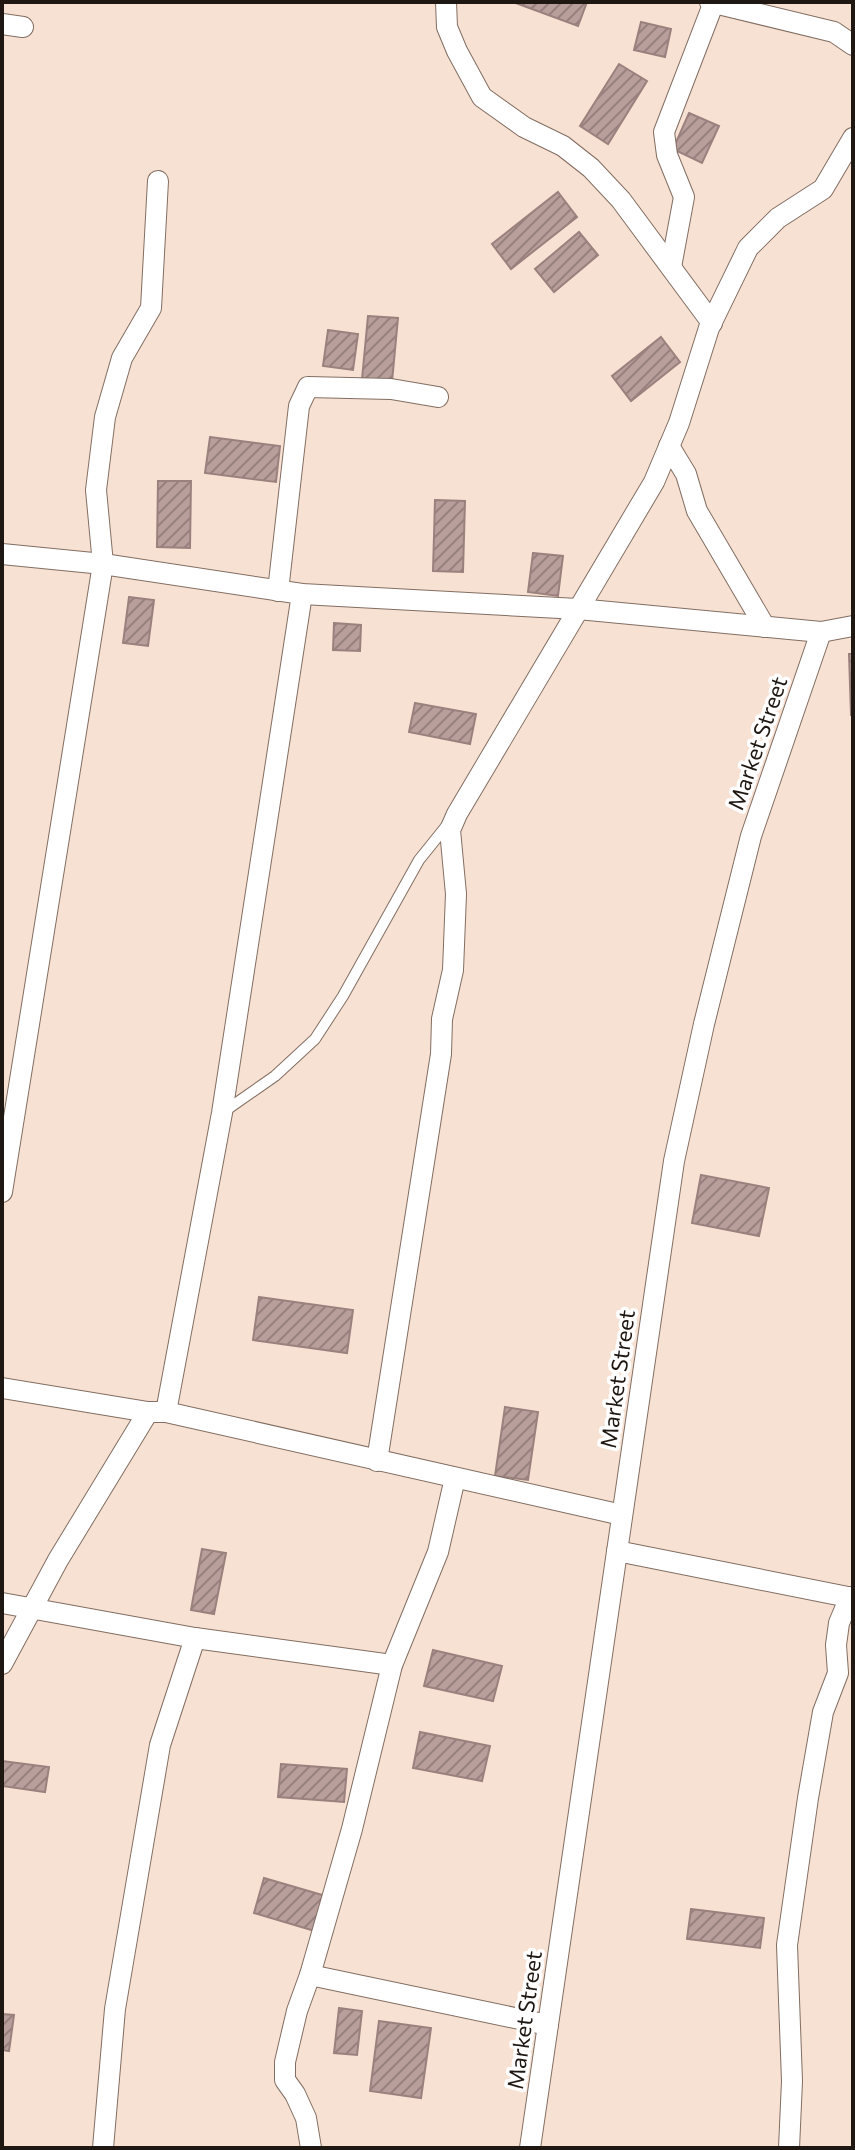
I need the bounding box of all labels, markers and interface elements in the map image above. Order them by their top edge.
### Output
street label: Market Street [722,673,792,813]
street label: Market Street [594,1308,640,1450]
street label: Market Street [501,1949,547,2091]

